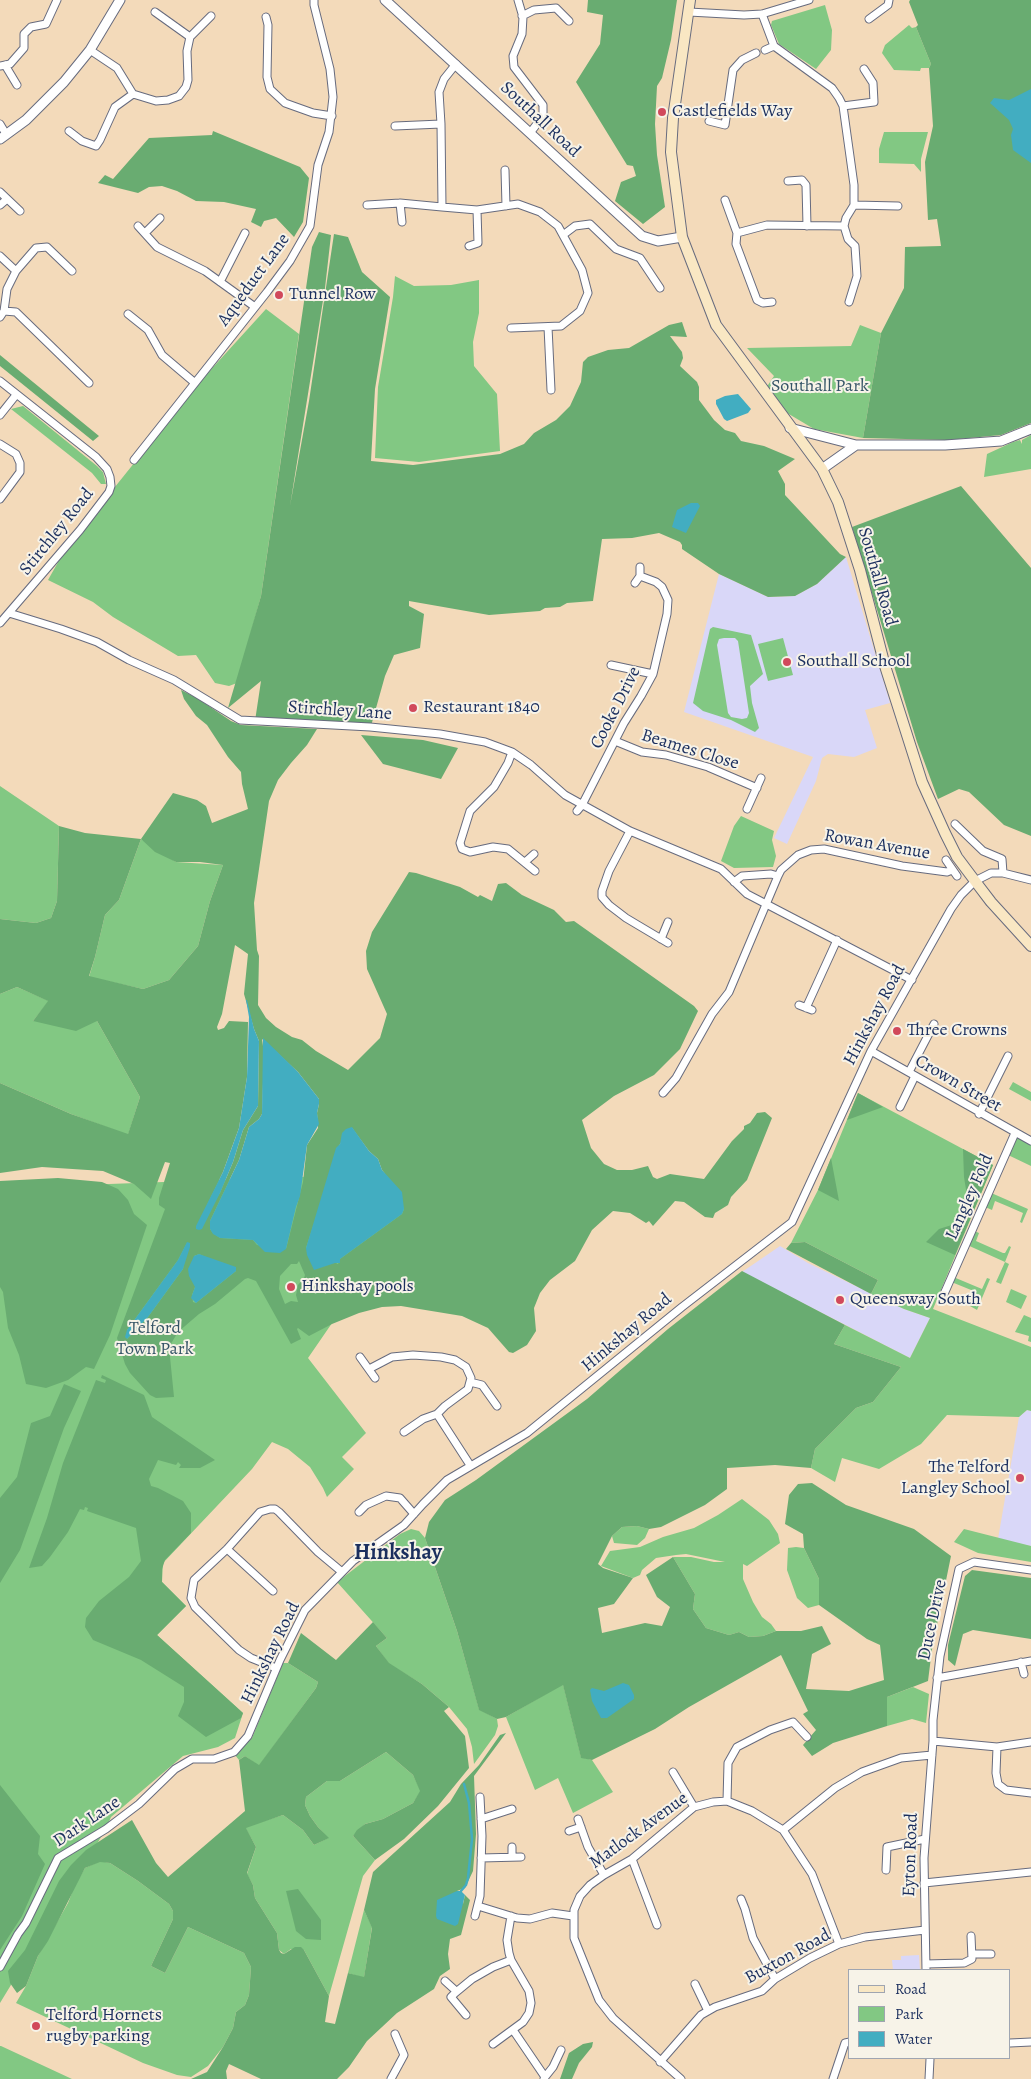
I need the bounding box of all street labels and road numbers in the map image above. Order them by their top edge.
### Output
street label: Southall Road [495,77,585,163]
street label: Aqueduct Lane [213,229,295,331]
street label: Stirchley Road [15,484,99,580]
street label: Southall Road [853,525,901,629]
street label: Cooke Drive [586,663,646,753]
street label: Stirchley Lane [287,697,393,725]
street label: Beames Close [639,725,741,775]
street label: Rowan Avenue [822,825,932,865]
street label: Hinkshay Road [839,961,911,1069]
street label: Crown Street [911,1050,1005,1118]
street label: Langley Fold [941,1151,999,1243]
street label: Hinkshay Road [577,1289,677,1377]
street label: Duce Drive [914,1578,952,1662]
street label: Hinkshay Road [237,1598,305,1708]
street label: Matlock Avenue [586,1788,692,1874]
street label: Dark Lane [50,1792,124,1852]
street label: Eyton Road [899,1813,923,1897]
street label: Buxton Road [741,1925,835,1989]

